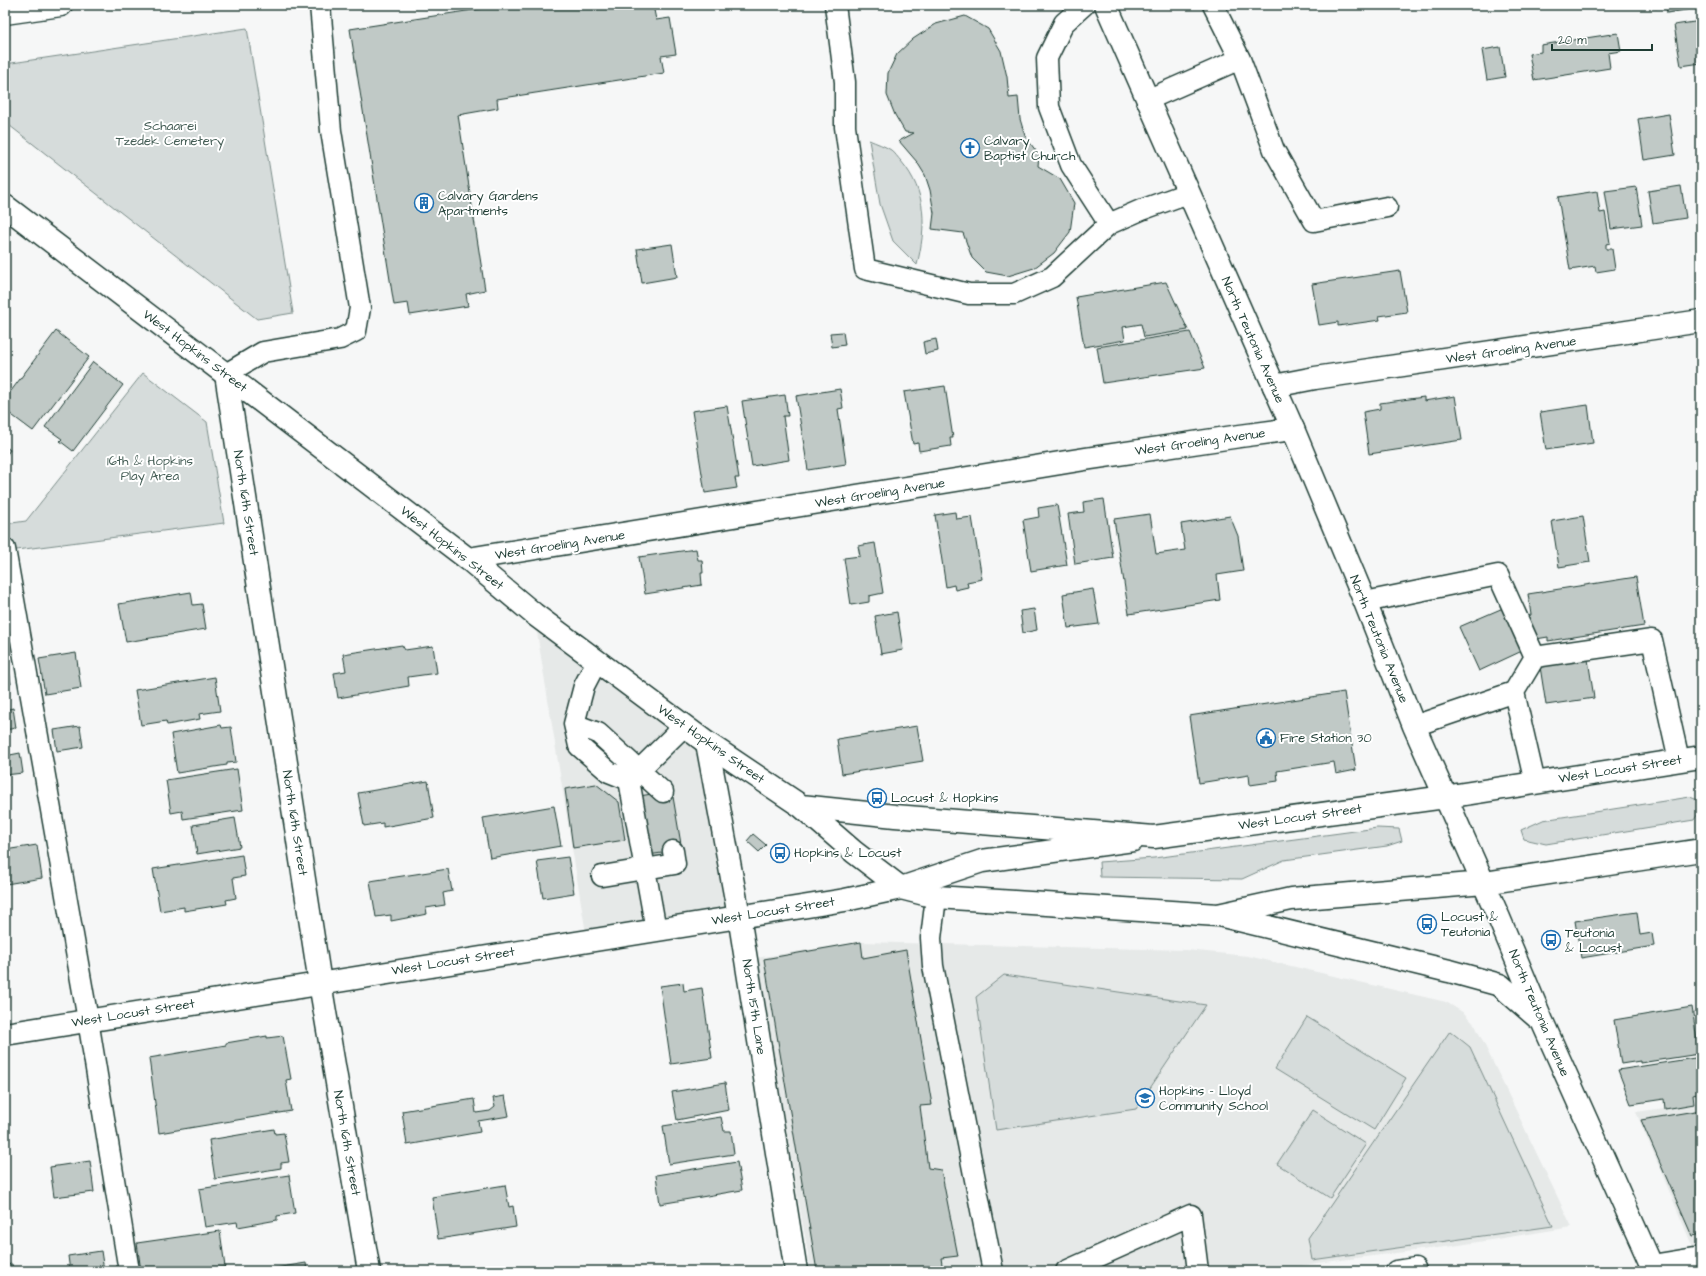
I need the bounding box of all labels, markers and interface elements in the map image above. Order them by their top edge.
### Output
scale bar [1552,26,1652,52]
text: 20 m [1558,32,1587,49]
park label: Schaarei Tzedek Cemetery [116,117,224,151]
place label: Calvary Baptist Church [984,132,1076,165]
church icon: Calvary Baptist Church [959,137,981,159]
place label: Calvary Gardens Apartments [438,187,539,220]
building icon: Calvary Gardens Apartments [413,192,435,214]
street label: North Teutonia Avenue [1217,274,1289,406]
street label: West Hopkins Street [139,306,252,397]
street label: West Groeling Avenue [1445,332,1577,369]
street label: West Groeling Avenue [1134,424,1266,461]
street label: North 16th Street [229,449,263,558]
park label: 16th & Hopkins Play Area [107,452,193,486]
street label: West Groeling Avenue [814,474,946,513]
street label: West Hopkins Street [396,502,508,595]
street label: West Groeling Avenue [494,526,626,565]
street label: North Teutonia Avenue [1345,572,1413,706]
street label: West Hopkins Street [654,700,769,788]
public building icon: Fire Station 30 [1255,727,1277,749]
place label: Fire Station 30 [1280,729,1372,747]
street label: West Locust Street [1557,750,1684,788]
street label: North 16th Street [278,769,312,878]
bus stop icon: Locust & Hopkins [866,787,888,809]
place label: Locust & Hopkins [891,789,999,807]
street label: West Locust Street [1237,799,1364,835]
bus stop icon: Hopkins & Locust [769,842,791,864]
place label: Hopkins & Locust [794,844,902,862]
street label: West Locust Street [710,892,837,930]
place label: Locust & Teutonia [1441,908,1498,941]
bus stop icon: Locust & Teutonia [1416,913,1438,935]
place label: Teutonia & Locust [1565,924,1623,957]
bus stop icon: Teutonia & Locust [1540,929,1562,951]
street label: West Locust Street [390,942,517,980]
street label: North Teutonia Avenue [1504,947,1574,1079]
street label: North 15th Lane [738,958,770,1056]
street label: West Locust Street [70,994,197,1032]
place label: Hopkins - Lloyd Community School [1159,1082,1268,1116]
school or university icon: Hopkins - Lloyd Community School [1134,1087,1156,1109]
street label: North 16th Street [329,1089,365,1198]

